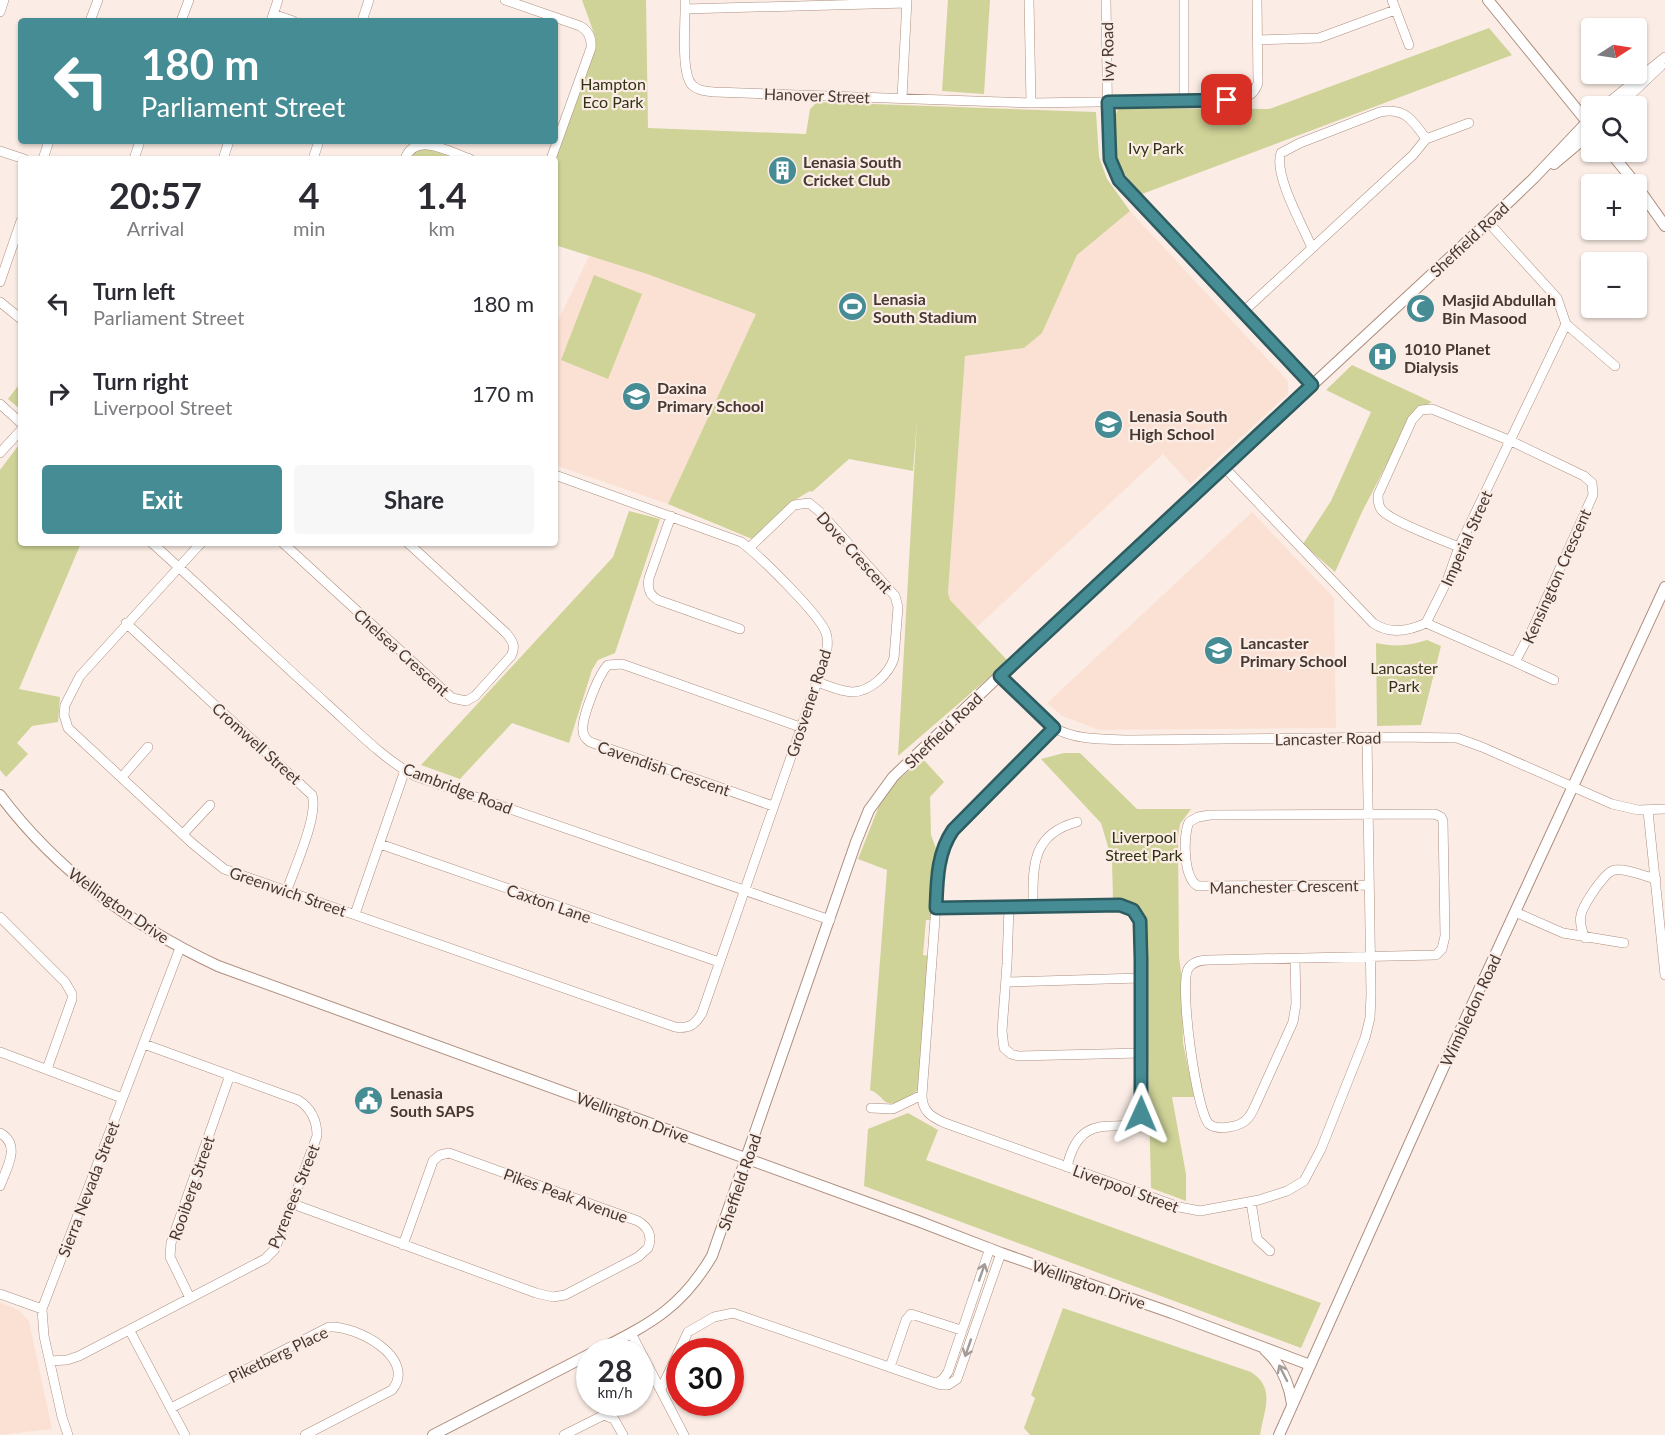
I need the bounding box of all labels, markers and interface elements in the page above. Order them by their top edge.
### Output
north arrow [1581,18,1647,84]
map controls [1581,18,1647,318]
street label: Ivy Road [1097,22,1117,82]
text: 180 m [141,39,259,89]
icon: left [42,42,120,120]
park label: Hampton Eco Park [580,74,646,111]
pin [1201,74,1252,125]
icon: arrive [1210,83,1243,116]
street label: Hanover Street [764,84,871,106]
text: Parliament Street [141,90,345,123]
button: search [1581,96,1647,162]
park label: Ivy Park [1128,138,1185,157]
place label: Lenasia South Cricket Club [803,152,902,189]
building icon: Lenasia South Cricket Club [766,154,798,186]
text: 20:57 [109,173,202,217]
text: 4 [299,173,320,217]
text: 1.4 [417,173,467,217]
button: + [1581,174,1647,240]
street label: Sheffield Road [1426,198,1512,280]
text: Arrival [127,216,184,240]
text: min [293,216,325,240]
text: km [428,216,455,240]
button: − [1581,252,1647,318]
text: Turn left [93,278,175,305]
icon: left [42,287,75,320]
place label: Lenasia South Stadium [873,289,977,326]
text: 180 m [472,290,534,317]
place label: Masjid Abdullah Bin Masood [1442,290,1556,327]
sports icon: Lenasia South Stadium [836,291,868,323]
mosque icon: Masjid Abdullah Bin Masood [1405,292,1437,324]
text: Parliament Street [93,305,244,329]
place label: 1010 Planet Dialysis [1404,339,1490,376]
hospital icon: 1010 Planet Dialysis [1367,341,1399,373]
text: Turn right [93,368,188,395]
icon: right [42,377,75,410]
place label: Daxina Primary School [657,378,764,415]
text: 170 m [472,380,534,407]
school or university icon: Daxina Primary School [620,380,652,412]
text: Liverpool Street [93,395,232,419]
place label: Lenasia South High School [1129,406,1228,443]
school or university icon: Lenasia South High School [1092,408,1124,440]
button: Exit [42,465,282,534]
button: Share [294,465,534,534]
street label: Imperial Street [1436,487,1496,589]
street label: Kensington Crescent [1518,506,1594,646]
street label: Dove Crescent [813,507,897,597]
street label: Chelsea Crescent [351,604,454,700]
place label: Lancaster Primary School [1240,633,1347,670]
school or university icon: Lancaster Primary School [1203,635,1235,667]
street label: Grosvener Road [782,647,834,759]
park label: Lancaster Park [1370,658,1438,695]
street label: Sheffield Road [900,688,986,772]
street label: Cromwell Street [209,698,306,788]
street label: Lancaster Road [1274,728,1382,748]
street label: Cavendish Crescent [595,736,733,800]
street label: Cambridge Road [401,758,515,818]
park label: Liverpool Street Park [1105,827,1184,864]
street label: Greenwich Street [227,862,349,920]
street label: Wellington Drive [65,863,173,947]
street label: Manchester Crescent [1209,875,1359,897]
street label: Caxton Lane [504,880,594,926]
street label: Wimbledon Road [1436,951,1504,1069]
position arrow [1109,1082,1173,1146]
place label: Lenasia South SAPS [390,1083,474,1120]
public building icon: Lenasia South SAPS [353,1085,385,1117]
street label: Wellington Drive [574,1088,692,1146]
street label: Sierra Nevada Street [53,1118,123,1260]
street label: Sheffield Road [714,1131,764,1233]
street label: Rooiberg Street [164,1133,218,1243]
street label: Pyrenees Street [263,1141,323,1251]
street label: Liverpool Street [1070,1160,1182,1216]
street label: Pikes Peak Avenue [501,1164,631,1226]
street label: Wellington Drive [1030,1256,1148,1312]
one-way arrow [977,1263,988,1282]
street label: Piketberg Place [225,1322,331,1386]
speed limit sign: 30 [666,1338,744,1416]
one-way arrow [961,1338,972,1357]
text: 28 [598,1352,632,1388]
one-way arrow [1277,1365,1288,1383]
text: km/h [597,1383,633,1401]

